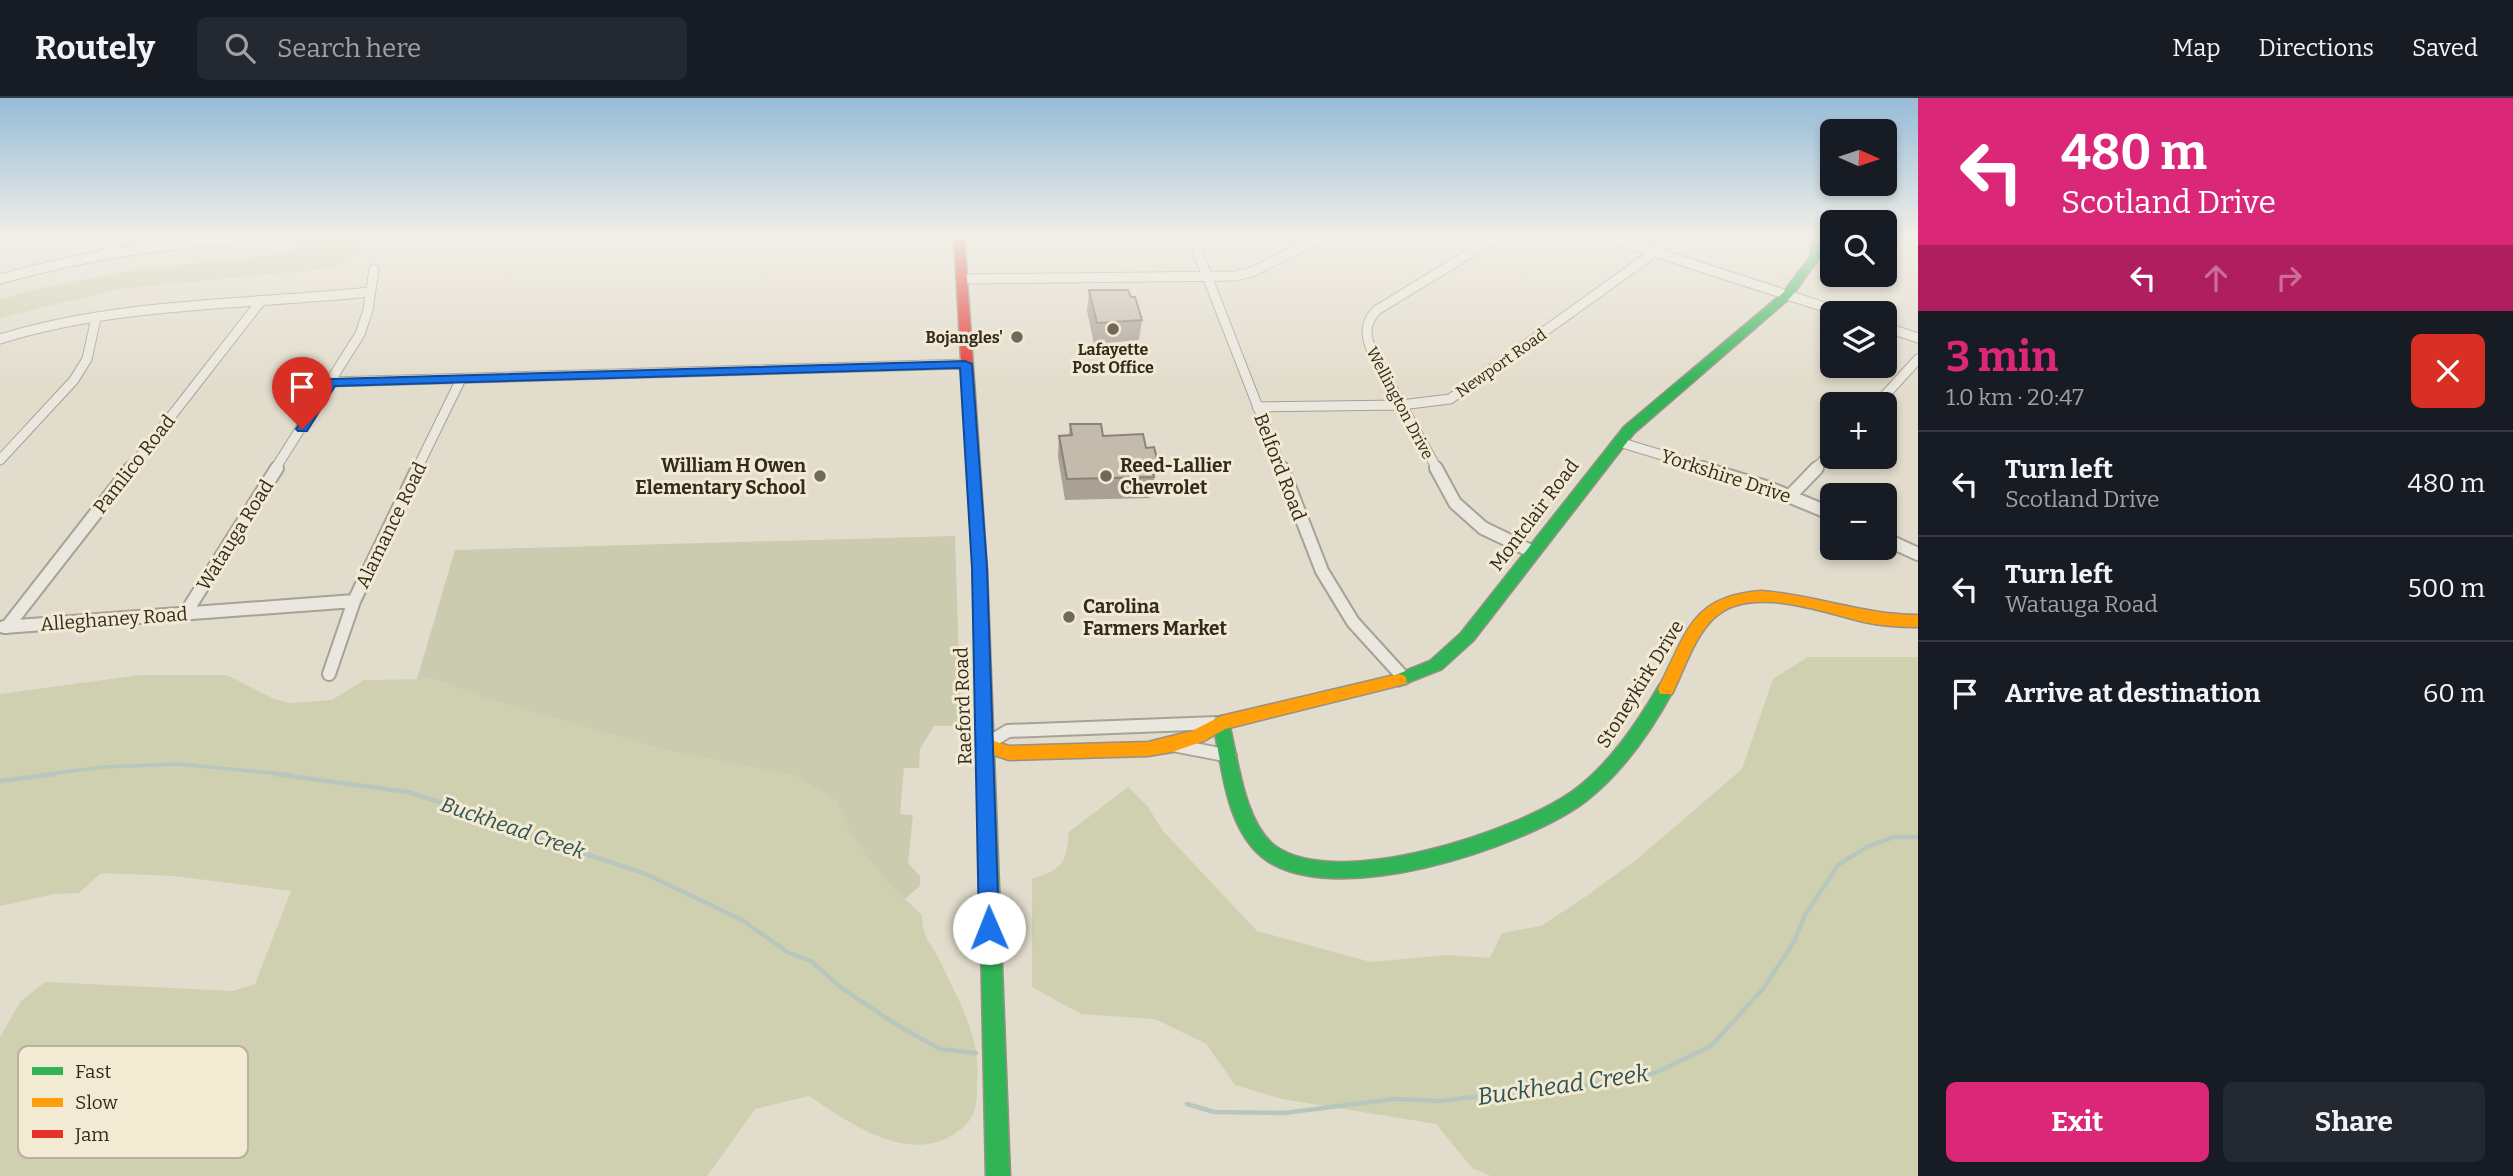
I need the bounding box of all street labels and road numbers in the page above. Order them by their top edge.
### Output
street label: Newport Road [1452,325,1550,401]
street label: Wellington Drive [1362,344,1438,462]
street label: Pamlico Road [88,410,180,518]
street label: Belford Road [1249,410,1311,524]
street label: Yorkshire Drive [1658,444,1794,508]
street label: Montclair Road [1485,455,1583,575]
street label: Alamance Road [350,458,432,592]
street label: Watauga Road [192,475,278,595]
street label: Alleghaney Road [40,602,188,636]
street label: Stoneykirk Drive [1592,616,1688,752]
street label: Raeford Road [949,647,977,765]

